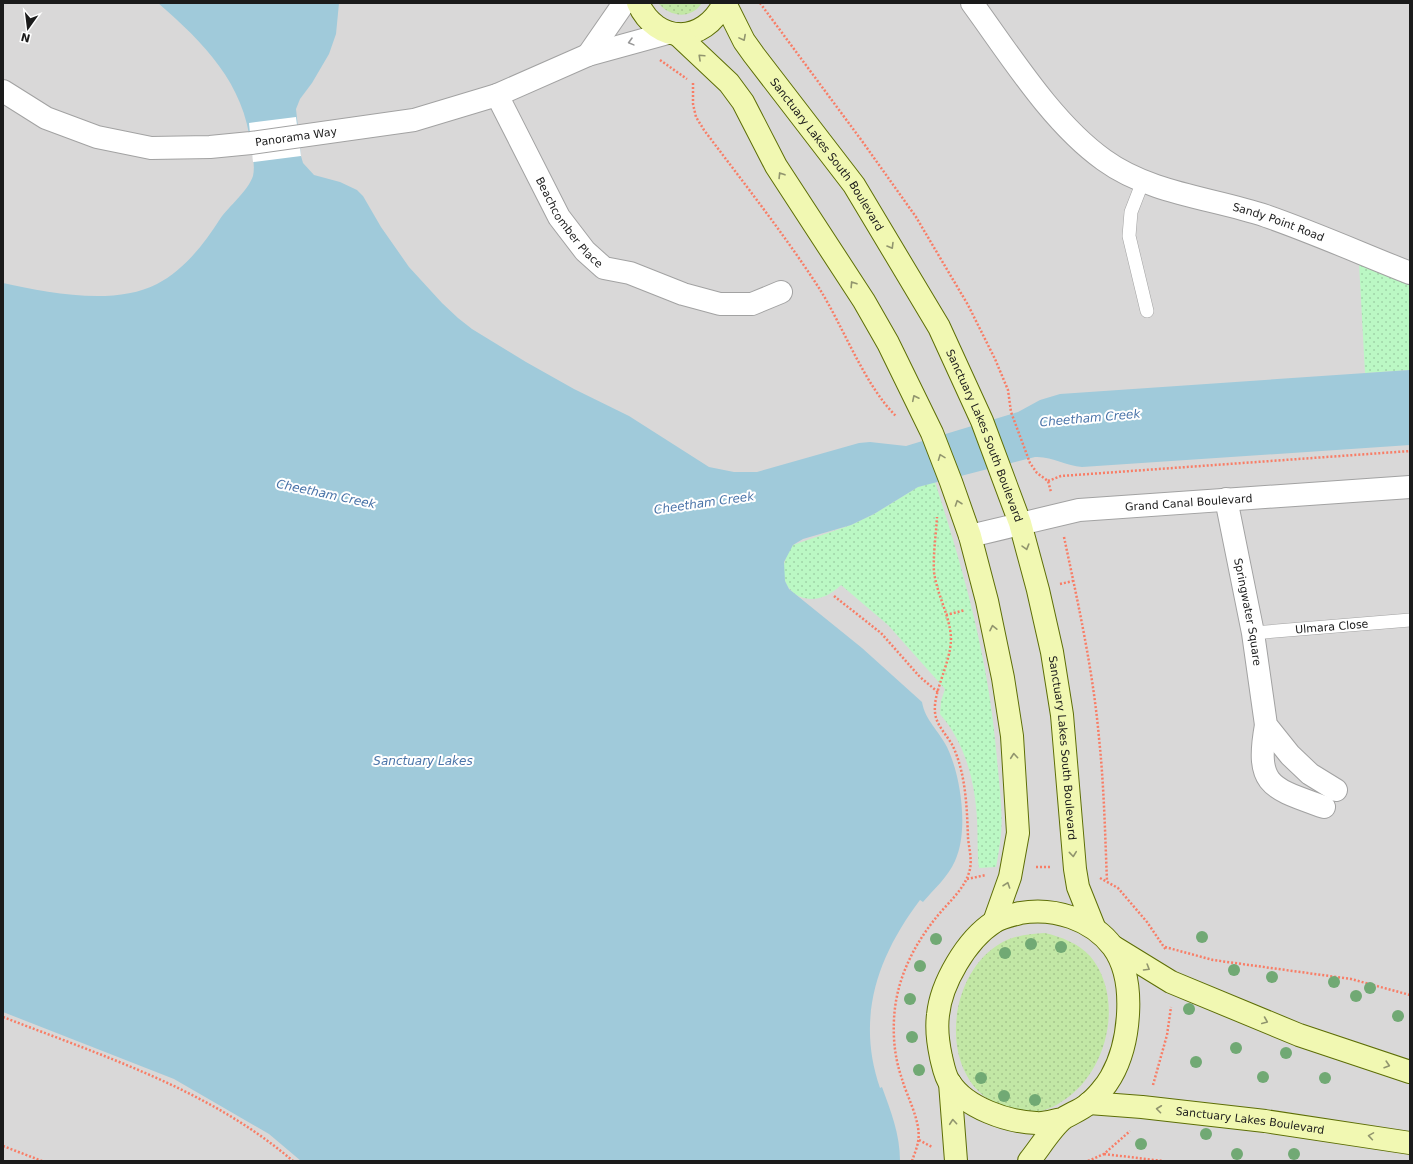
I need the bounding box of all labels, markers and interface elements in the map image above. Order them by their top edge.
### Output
north arrow [8,8,48,48]
text: N [20,30,32,45]
one-way arrow [738,34,746,41]
one-way arrow [627,37,634,46]
one-way arrow [698,54,706,62]
street label: Sanctuary Lakes South Boulevard [767,75,886,233]
street label: Panorama Way [254,124,338,149]
one-way arrow [779,172,786,179]
street label: Beachcomber Place [533,175,606,270]
street label: Sandy Point Road [1231,200,1326,244]
one-way arrow [886,242,893,249]
one-way arrow [850,281,857,288]
street label: Sanctuary Lakes South Boulevard [944,347,1026,524]
one-way arrow [912,394,920,402]
water label: Cheetham Creek [1039,407,1142,429]
one-way arrow [938,454,946,461]
water label: Cheetham Creek [275,477,378,512]
water label: Cheetham Creek [653,489,756,517]
street label: Grand Canal Boulevard [1125,491,1253,513]
one-way arrow [954,499,963,506]
one-way arrow [1021,543,1030,550]
street label: Springwater Square [1232,557,1264,667]
street label: Ulmara Close [1295,617,1369,636]
one-way arrow [989,625,997,631]
street label: Sanctuary Lakes South Boulevard [1046,655,1079,841]
one-way arrow [1009,753,1018,759]
water label: Sanctuary Lakes [373,754,473,768]
one-way arrow [1069,851,1078,857]
one-way arrow [1002,881,1011,888]
one-way arrow [1143,963,1150,970]
one-way arrow [1261,1017,1268,1025]
one-way arrow [1384,1060,1391,1069]
street label: Sanctuary Lakes Boulevard [1175,1104,1325,1136]
one-way arrow [1156,1105,1162,1114]
one-way arrow [949,1119,958,1125]
one-way arrow [1368,1133,1375,1141]

